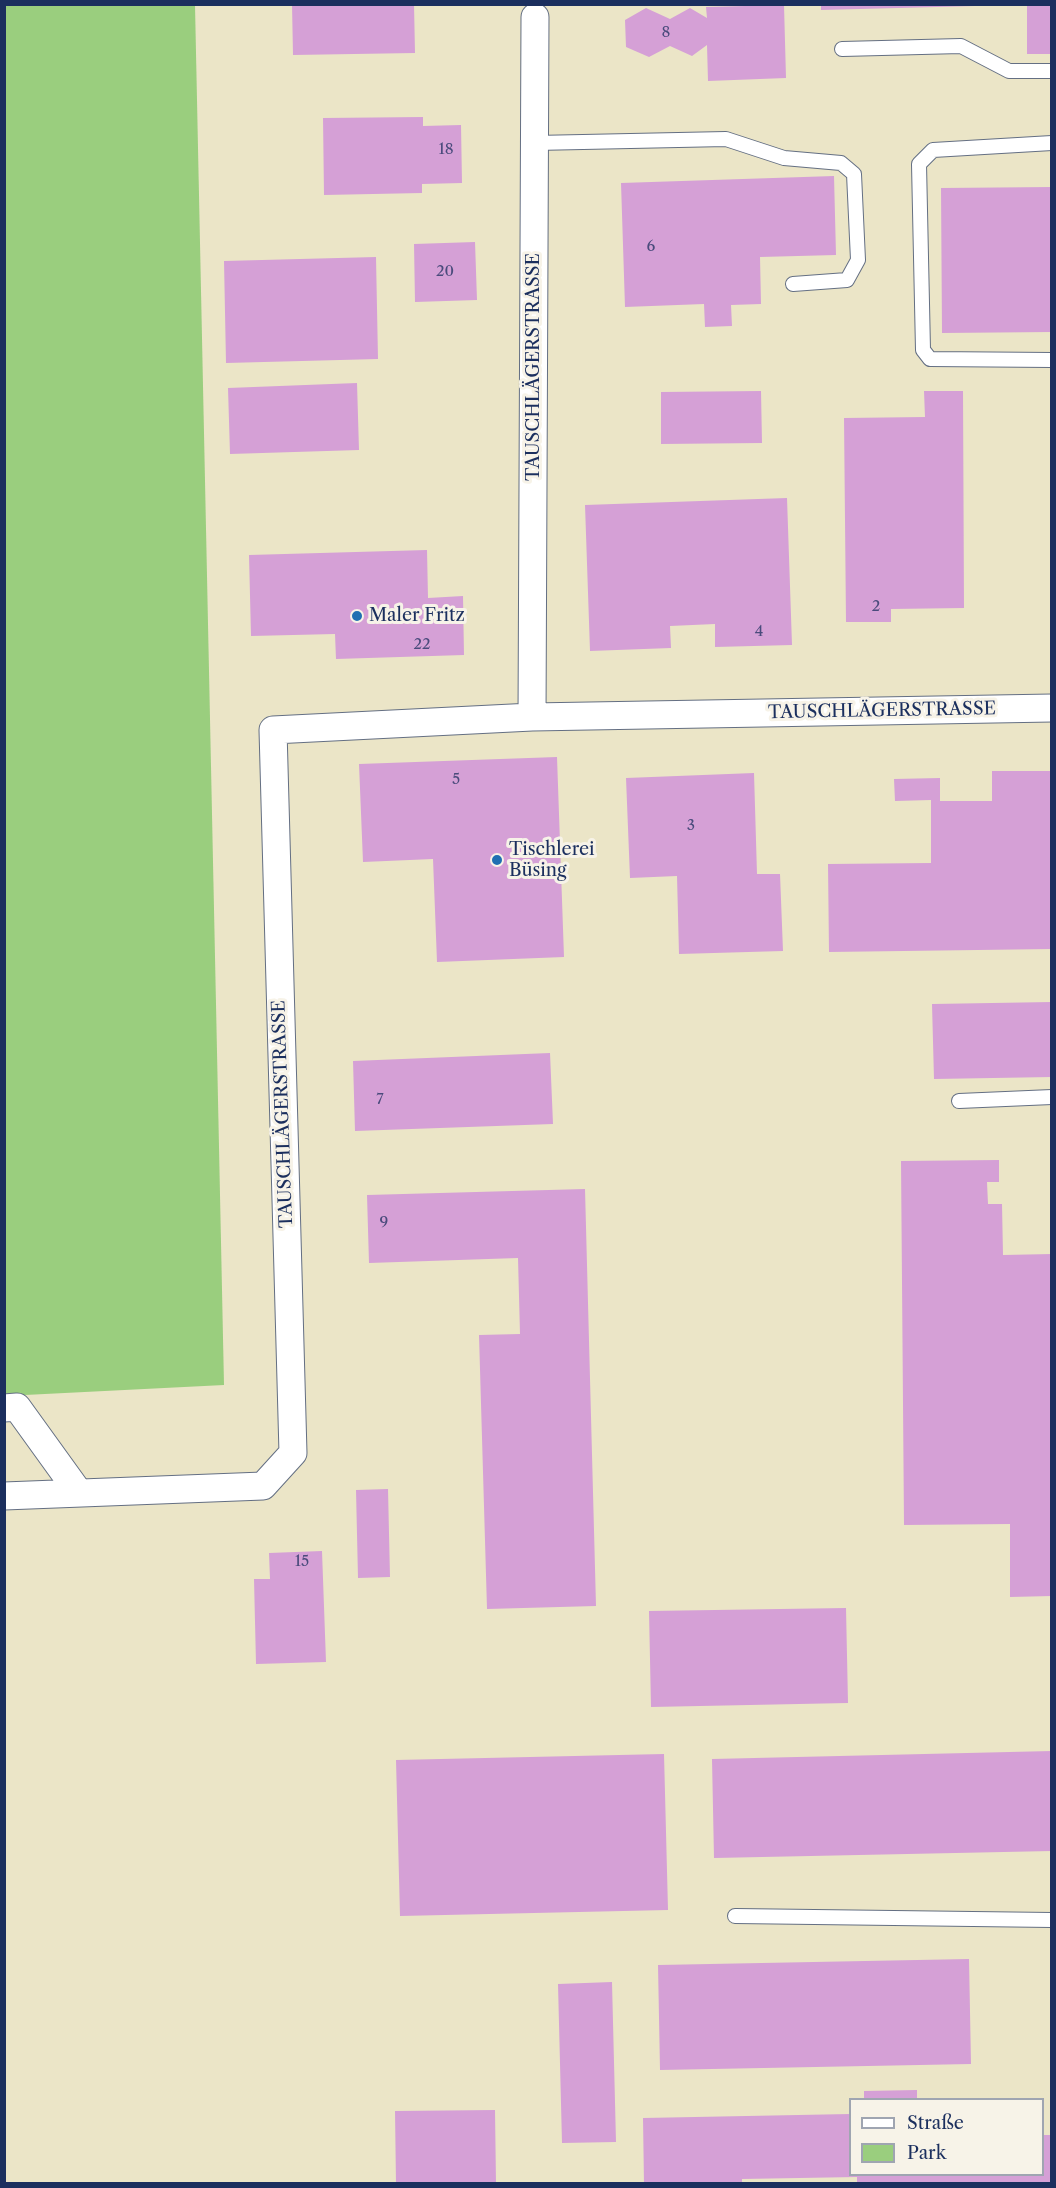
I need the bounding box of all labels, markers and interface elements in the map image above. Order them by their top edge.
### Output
house number: 8 [662,24,670,42]
house number: 18 [438,141,454,159]
house number: 6 [647,238,655,256]
street label: TAUSCHLÄGERSTRASSE [523,253,545,481]
house number: 20 [436,263,454,281]
house number: 2 [872,598,880,616]
place label: Maler Fritz [369,605,465,627]
marker: Maler Fritz [350,609,364,623]
house number: 4 [755,623,763,641]
house number: 22 [413,636,431,654]
street label: TAUSCHLÄGERSTRASSE [768,698,996,724]
house number: 5 [452,771,460,789]
house number: 3 [687,817,695,835]
place label: Tischlerei Büsing [509,839,595,882]
marker: Tischlerei Büsing [490,853,504,867]
street label: TAUSCHLÄGERSTRASSE [268,1000,298,1228]
house number: 7 [376,1091,384,1109]
house number: 9 [380,1214,388,1232]
house number: 15 [295,1553,309,1571]
legend [849,2098,1044,2176]
text: Straße [907,2112,964,2134]
text: Park [907,2142,946,2164]

